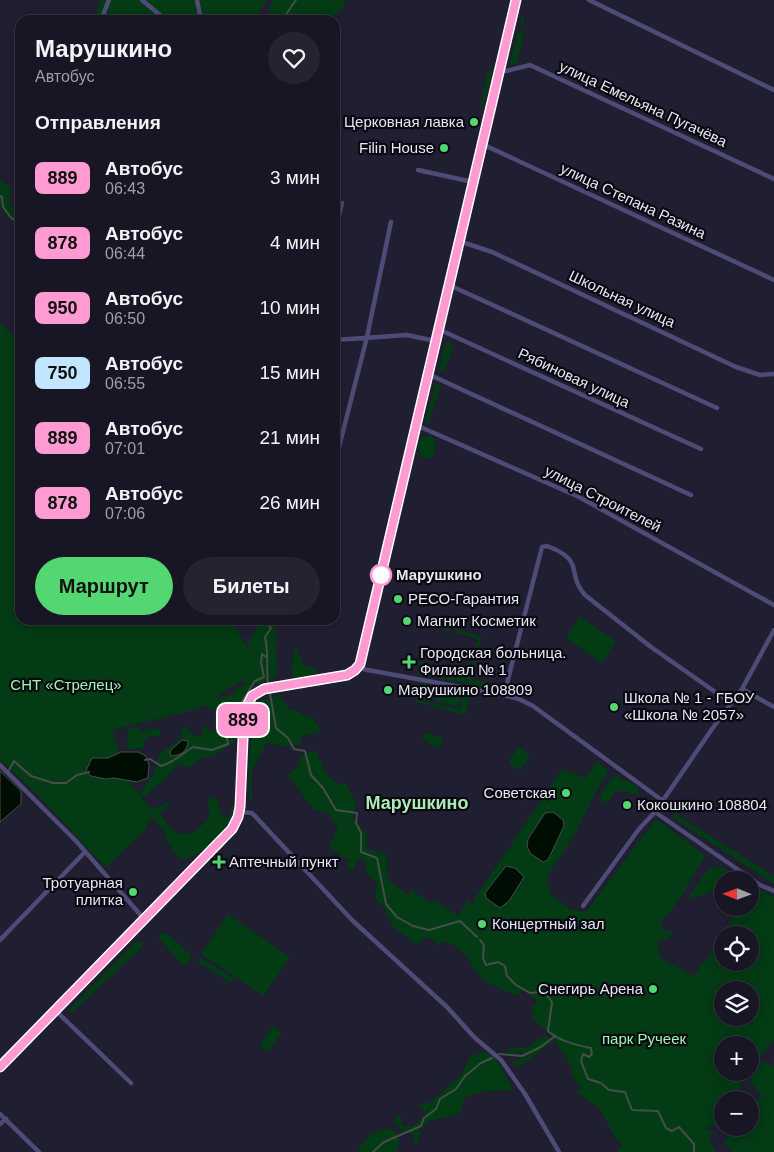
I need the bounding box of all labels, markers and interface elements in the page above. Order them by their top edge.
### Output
button: heart [268,32,320,84]
text: Марушкино [35,35,172,62]
street label: улица Емельяна Пугачёва [557,57,730,150]
text: Автобус [35,68,95,85]
text: Отправления [35,112,161,133]
place label: Церковная лавка [344,113,465,130]
marker: Церковная лавка [468,116,480,128]
place label: Filin House [359,139,434,156]
marker: Filin House [438,142,450,154]
text: Автобус [105,158,183,179]
street label: улица Степана Разина [558,159,709,242]
text: 3 мин [270,167,320,188]
text: 889 [47,168,78,188]
text: 06:43 [105,180,145,197]
text: Автобус [105,223,183,244]
text: 4 мин [270,232,320,253]
text: 878 [47,233,78,253]
text: 06:44 [105,245,145,262]
street label: Школьная улица [566,266,679,331]
text: Автобус [105,288,183,309]
text: 10 мин [259,297,320,318]
text: 950 [47,298,78,318]
text: 06:50 [105,310,145,327]
street label: Рябиновая улица [516,344,633,411]
text: Автобус [105,353,183,374]
text: 15 мин [259,362,320,383]
text: 750 [47,363,78,383]
text: 06:55 [105,375,145,392]
text: Автобус [105,418,183,439]
text: 21 мин [259,427,320,448]
text: 889 [47,428,78,448]
text: 07:01 [105,440,145,457]
street label: улица Строителей [542,462,664,535]
text: Автобус [105,483,183,504]
text: 26 мин [259,492,320,513]
text: 878 [47,493,78,513]
text: 07:06 [105,505,145,522]
button: Маршрут [35,557,173,615]
button: Билеты [183,557,320,615]
marker: Марушкино [370,564,392,586]
place label: Марушкино [396,566,482,583]
place label: РЕСО-Гарантия [408,590,519,607]
marker: РЕСО-Гарантия [392,593,404,605]
place label: Магнит Косметик [417,612,536,629]
marker: Магнит Косметик [401,615,413,627]
place label: Городская больница. Филиал № 1 [420,644,567,678]
marker: Городская больница. Филиал № 1 [402,655,416,669]
park label: СНТ «Стрелец» [10,676,122,693]
place label: Марушкино 108809 [398,681,533,698]
marker: Марушкино 108809 [382,684,394,696]
place label: Школа № 1 - ГБОУ «Школа № 2057» [624,689,755,723]
marker: Школа № 1 - ГБОУ «Школа № 2057» [608,701,620,713]
line badge: 889 [214,704,272,736]
text: 889 [228,710,258,730]
place label: Советская [484,784,556,801]
marker: Советская [560,787,572,799]
district label: Марушкино [366,793,468,813]
place label: Кокошкино 108804 [637,796,767,813]
marker: Кокошкино 108804 [621,799,633,811]
place label: Аптечный пункт [229,853,339,870]
marker: Аптечный пункт [213,856,225,868]
north arrow [714,871,759,916]
map controls [714,871,759,1136]
place label: Тротуарная плитка [43,874,124,908]
marker: Тротуарная плитка [127,886,139,898]
place label: Концертный зал [492,915,605,932]
marker: Концертный зал [476,918,488,930]
button: locate [714,926,759,971]
place label: Снегирь Арена [538,980,644,997]
button: layers [714,981,759,1026]
marker: Снегирь Арена [647,983,659,995]
park label: парк Ручеек [602,1030,686,1047]
button: + [714,1036,759,1081]
button: − [714,1091,759,1136]

